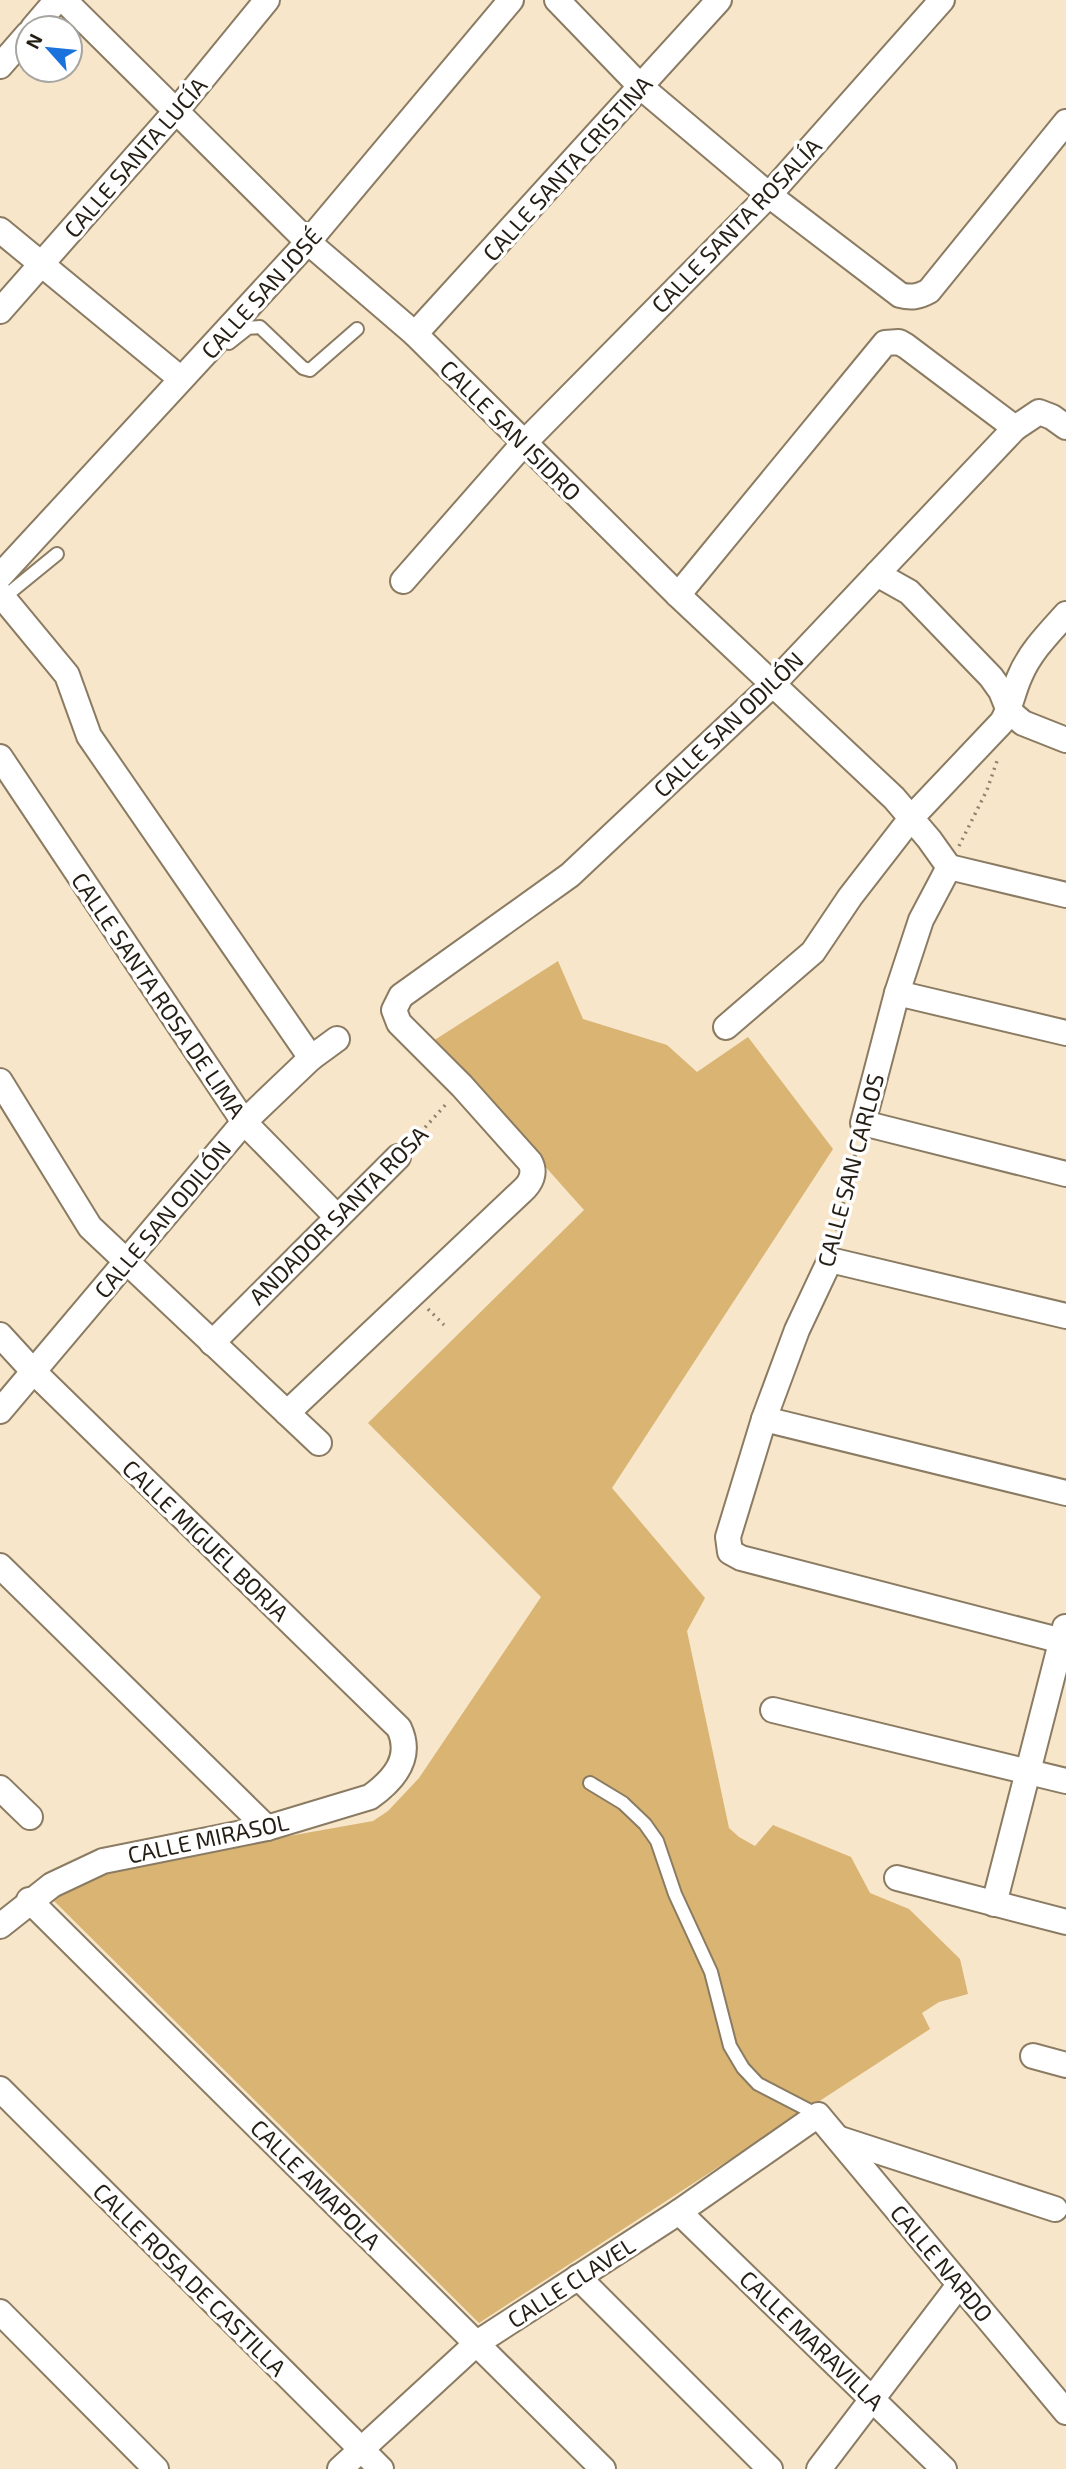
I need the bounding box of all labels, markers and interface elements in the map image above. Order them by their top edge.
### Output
north arrow [14,14,84,84]
text: N [20,30,47,52]
street label: CALLE SANTA CRISTINA [476,69,658,266]
street label: CALLE SANTA LUCÍA [58,70,213,243]
street label: CALLE SANTA ROSALÍA [645,131,827,318]
street label: CALLE SAN JOSÉ [195,222,327,364]
street label: CALLE SAN ISIDRO [435,354,587,506]
street label: CALLE SAN ODILÓN [647,645,809,803]
street label: CALLE SANTA ROSA DE LIMA [66,867,252,1124]
street label: CALLE SAN CARLOS [811,1070,889,1270]
street label: ANDADOR SANTA ROSA [243,1119,434,1310]
street label: CALLE SAN ODILÓN [88,1134,236,1304]
street label: CALLE MIGUEL BORJA [117,1453,295,1627]
street label: CALLE MIRASOL [125,1807,291,1869]
street label: CALLE AMAPOLA [245,2113,387,2255]
street label: CALLE ROSA DE CASTILLA [88,2177,293,2382]
street label: CALLE NARDO [885,2199,999,2327]
street label: CALLE CLAVEL [502,2230,640,2334]
street label: CALLE MARAVILLA [734,2264,890,2416]

